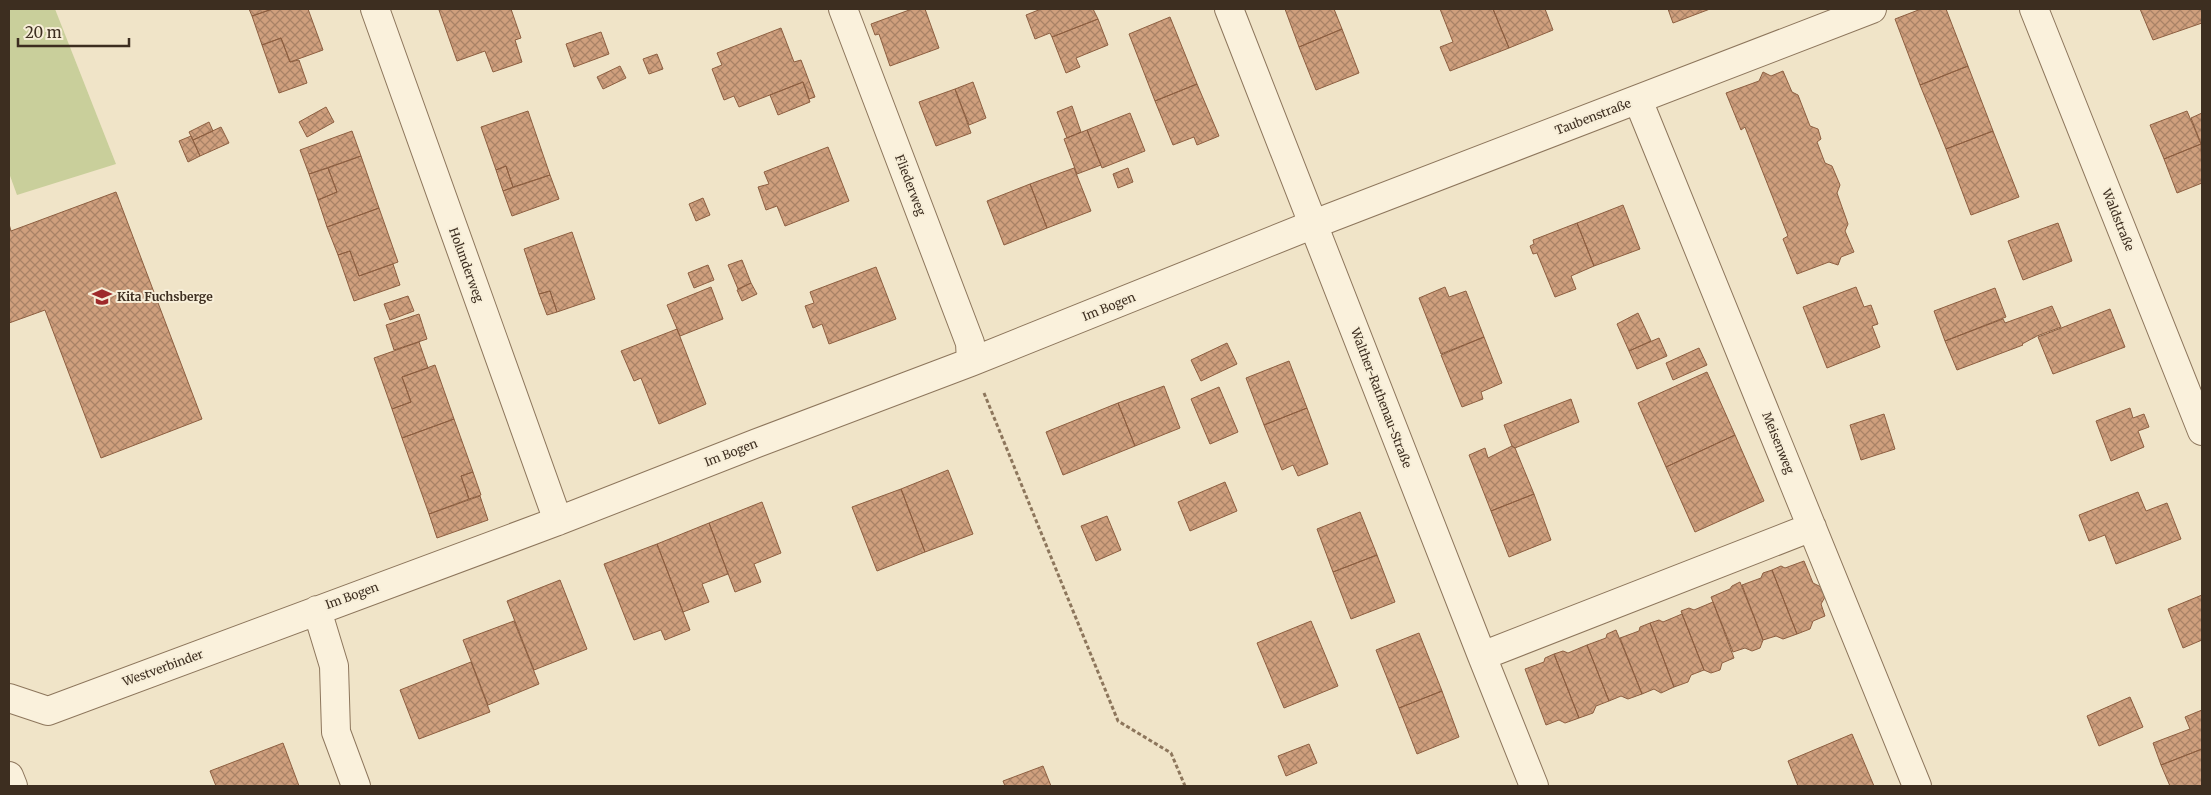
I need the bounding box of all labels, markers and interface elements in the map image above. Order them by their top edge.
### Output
scale bar [18,15,129,47]
text: 20 m [25,23,62,42]
street label: Taubenstraße [1553,95,1633,138]
street label: Fliederweg [892,152,929,218]
street label: Waldstraße [2099,186,2138,253]
street label: Holunderweg [446,225,487,305]
school or university icon: Kita Fuchsberge [91,286,113,308]
place label: Kita Fuchsberge [117,289,213,304]
street label: Im Bogen [1080,289,1138,324]
street label: Walther-Rathenau-Straße [1347,325,1415,470]
street label: Meisenweg [1759,410,1798,477]
street label: Im Bogen [702,436,760,470]
street label: Im Bogen [323,579,381,612]
street label: Westverbinder [120,646,206,689]

